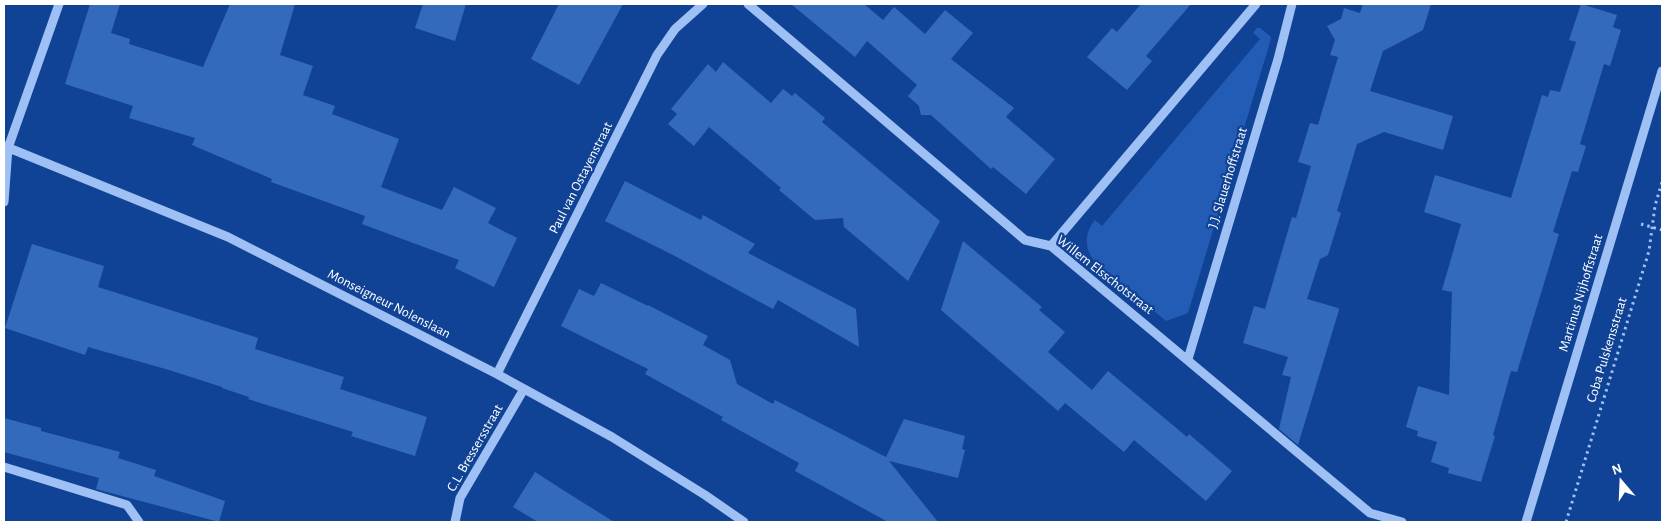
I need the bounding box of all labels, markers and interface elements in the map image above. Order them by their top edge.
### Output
street label: Paul van Ostayenstraat [547,119,616,236]
street label: J.J. Slauerhoffstraat [1206,125,1250,230]
street label: Martinus Nijhoffstraat [1556,232,1606,353]
street label: Willem Elsschotstraat [1054,233,1157,317]
street label: Monseigneur Nolenslaan [325,267,453,341]
street label: Coba Pulskensstraat [1584,295,1630,404]
street label: C.L. Bressersstraat [444,402,506,494]
north arrow [1596,456,1646,506]
text: N [1610,461,1624,478]

